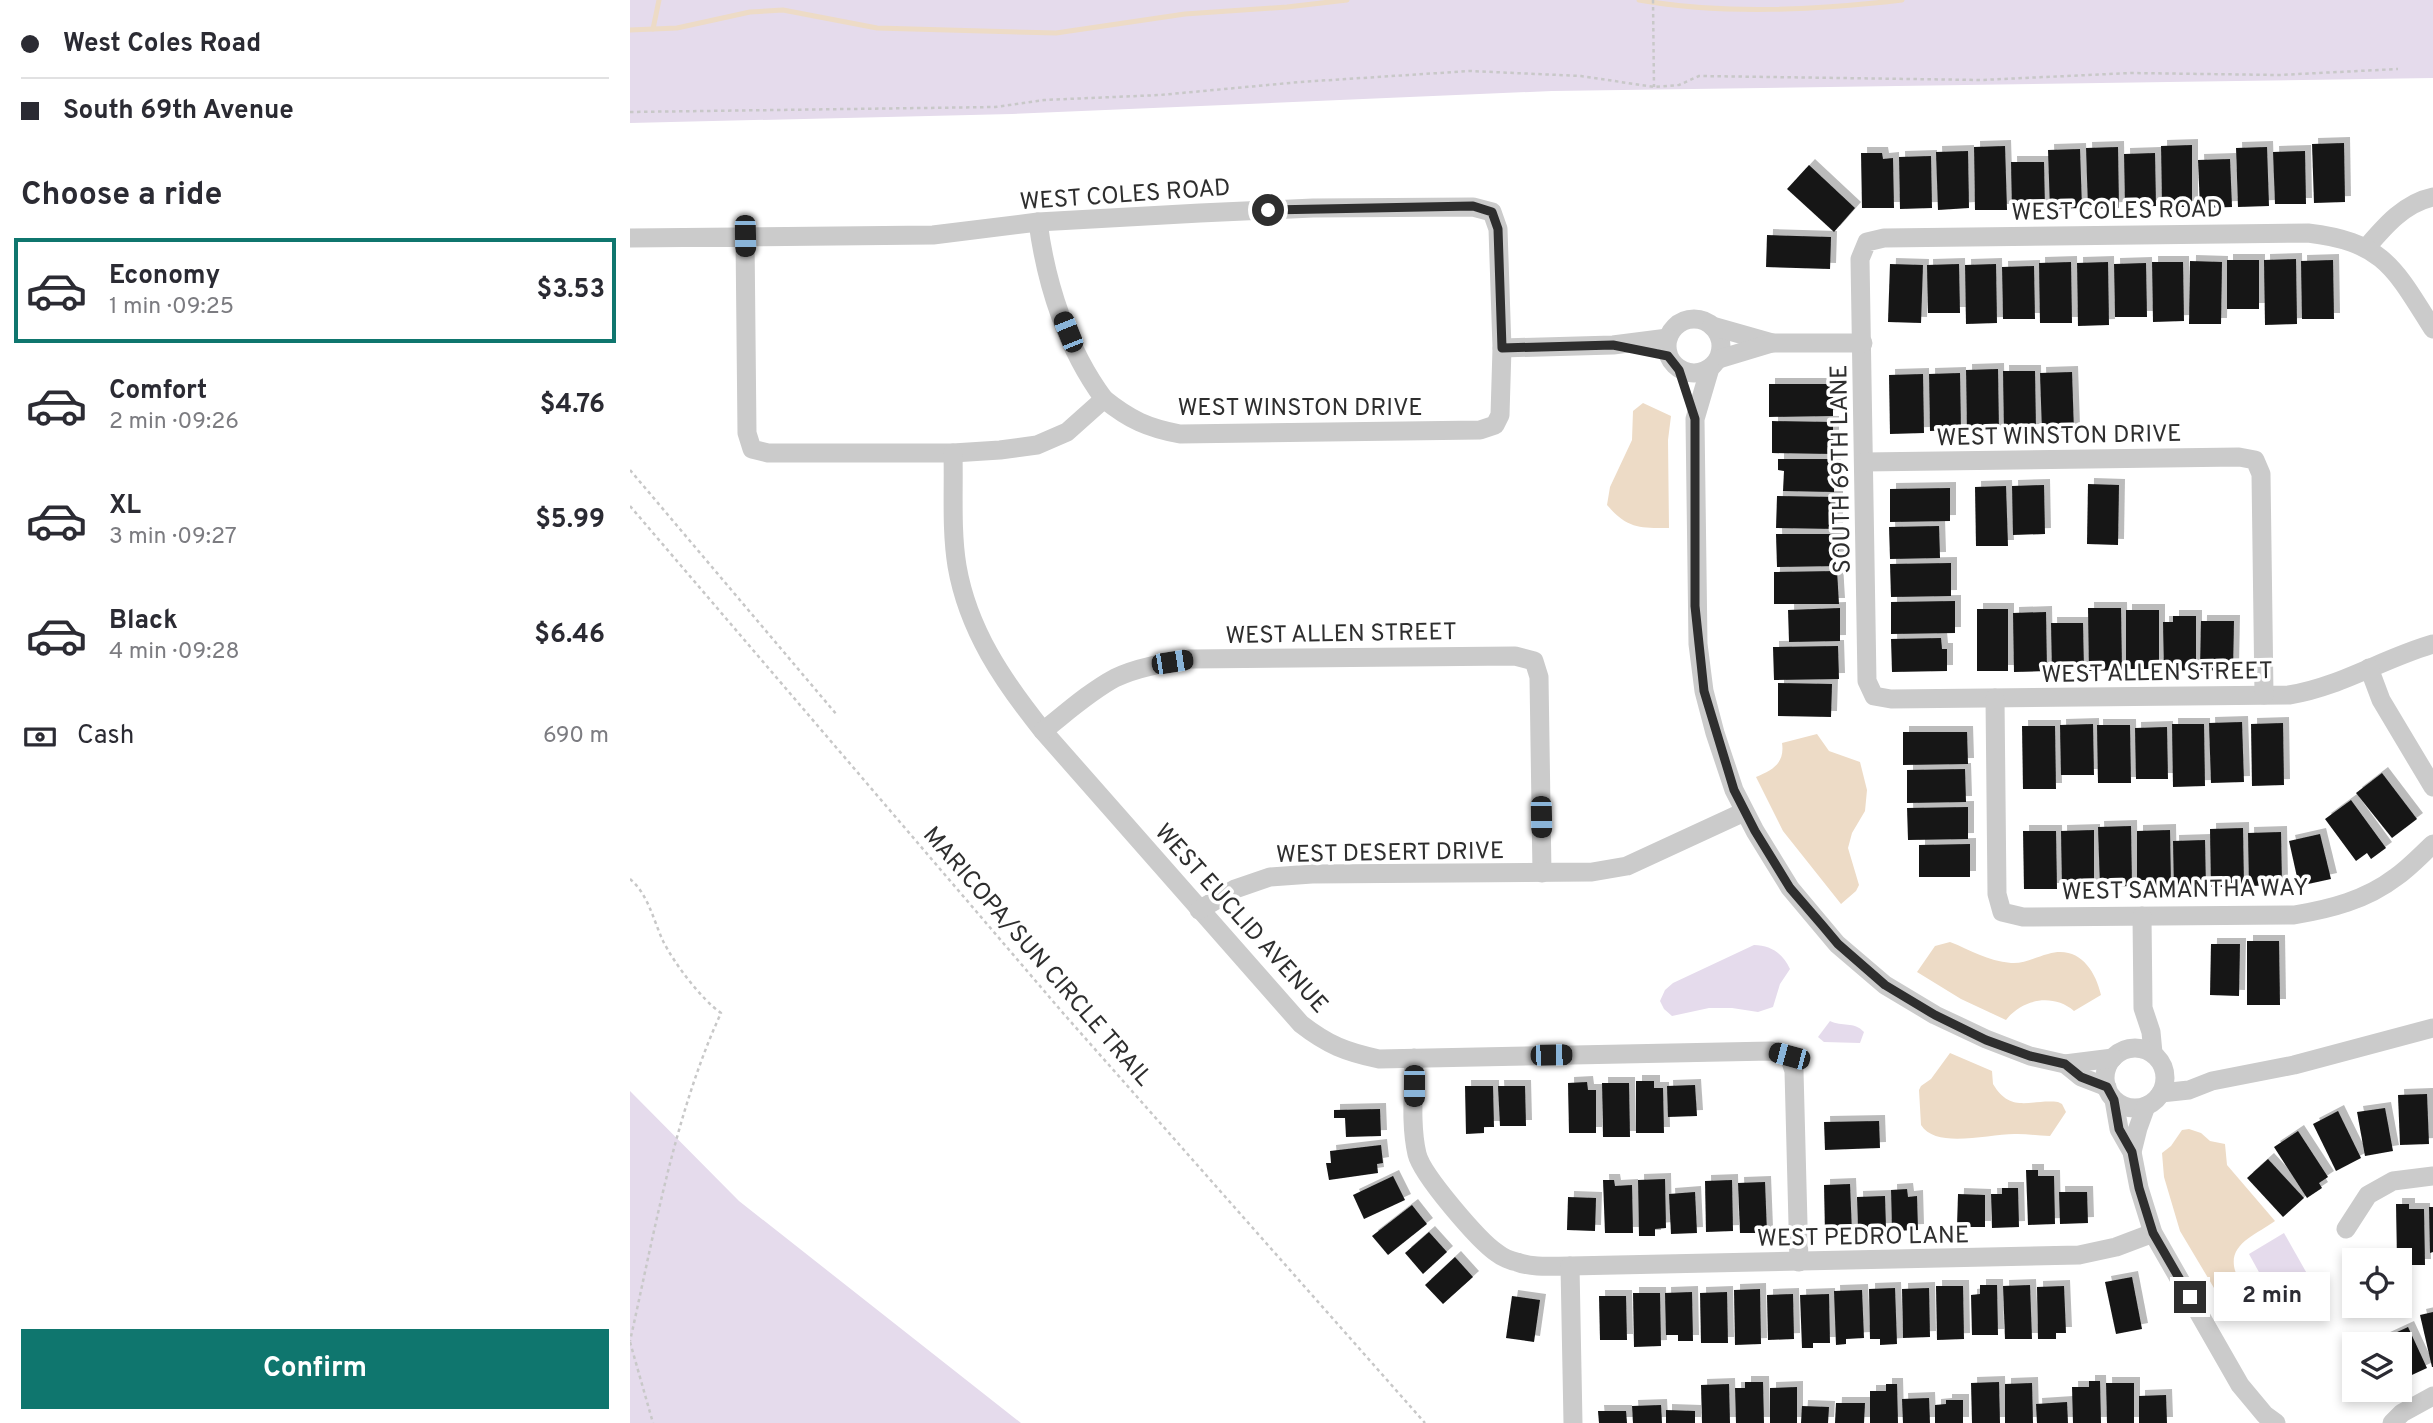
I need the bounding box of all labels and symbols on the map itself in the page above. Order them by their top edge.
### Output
street label: WEST COLES ROAD [1019,174,1232,218]
route start [1252,194,1284,226]
street label: WEST COLES ROAD [2011,195,2223,229]
car [735,215,756,257]
car [1051,309,1086,355]
street label: SOUTH 69TH LANE [1825,364,1859,574]
street label: WEST WINSTON DRIVE [1177,394,1423,424]
street label: WEST WINSTON DRIVE [1936,420,2182,454]
street label: WEST ALLEN STREET [1225,618,1457,652]
car [1150,648,1195,676]
street label: WEST ALLEN STREET [2041,657,2273,691]
car [1531,796,1552,838]
street label: WEST EUCLID AVENUE [1147,818,1334,1021]
street label: MARICOPA/SUN CIRCLE TRAIL [915,821,1158,1093]
street label: WEST DESERT DRIVE [1276,837,1504,871]
street label: WEST SAMANTHA WAY [2061,874,2309,908]
car [1766,1040,1813,1072]
car [1530,1044,1573,1066]
car [1404,1065,1425,1107]
street label: WEST PEDRO LANE [1757,1221,1969,1255]
callout: 2 min [2214,1272,2330,1322]
route end [2174,1281,2206,1313]

